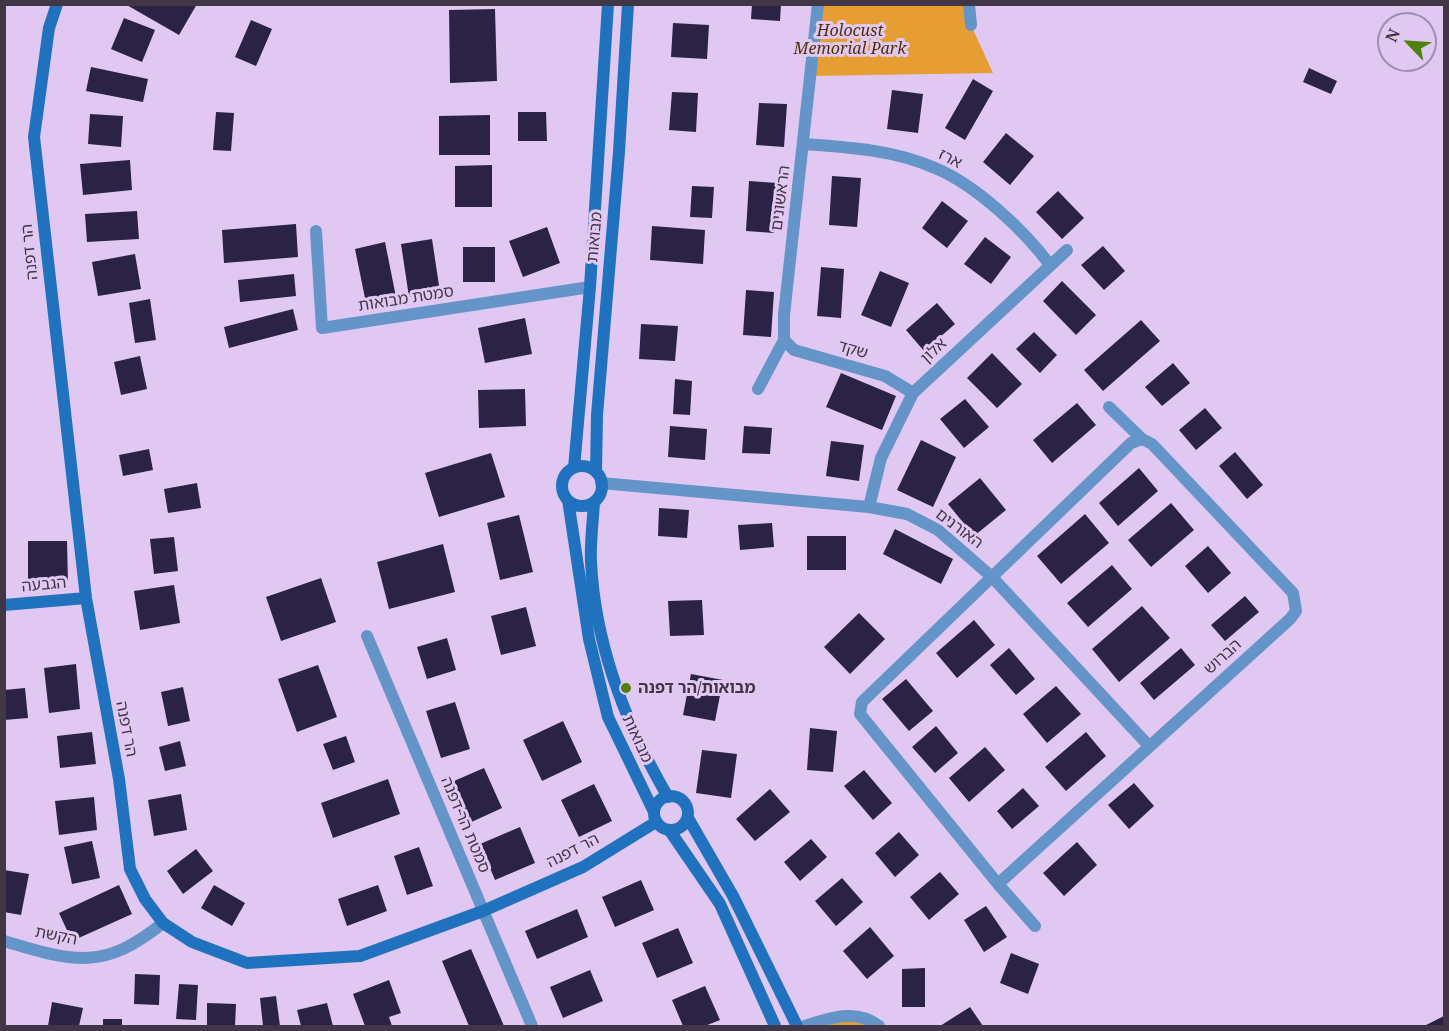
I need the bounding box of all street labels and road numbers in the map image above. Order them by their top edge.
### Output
street label: ארז [935,145,965,173]
street label: הראשונים [767,164,795,232]
street label: מבואות [583,211,607,263]
street label: הר דפנה [18,223,42,281]
street label: סמטת מבואות [357,282,455,316]
street label: אלון [917,334,951,368]
street label: שקד [836,337,870,363]
street label: האורנים [932,505,986,553]
street label: הגבעה [21,573,67,597]
street label: הברוש [1200,635,1246,679]
street label: הר דפנה [111,700,141,758]
street label: מבואות [618,712,656,766]
street label: סמטת הר דפנה [436,774,494,876]
street label: הר דפנה [544,830,602,872]
street label: הקשת [33,923,79,949]

